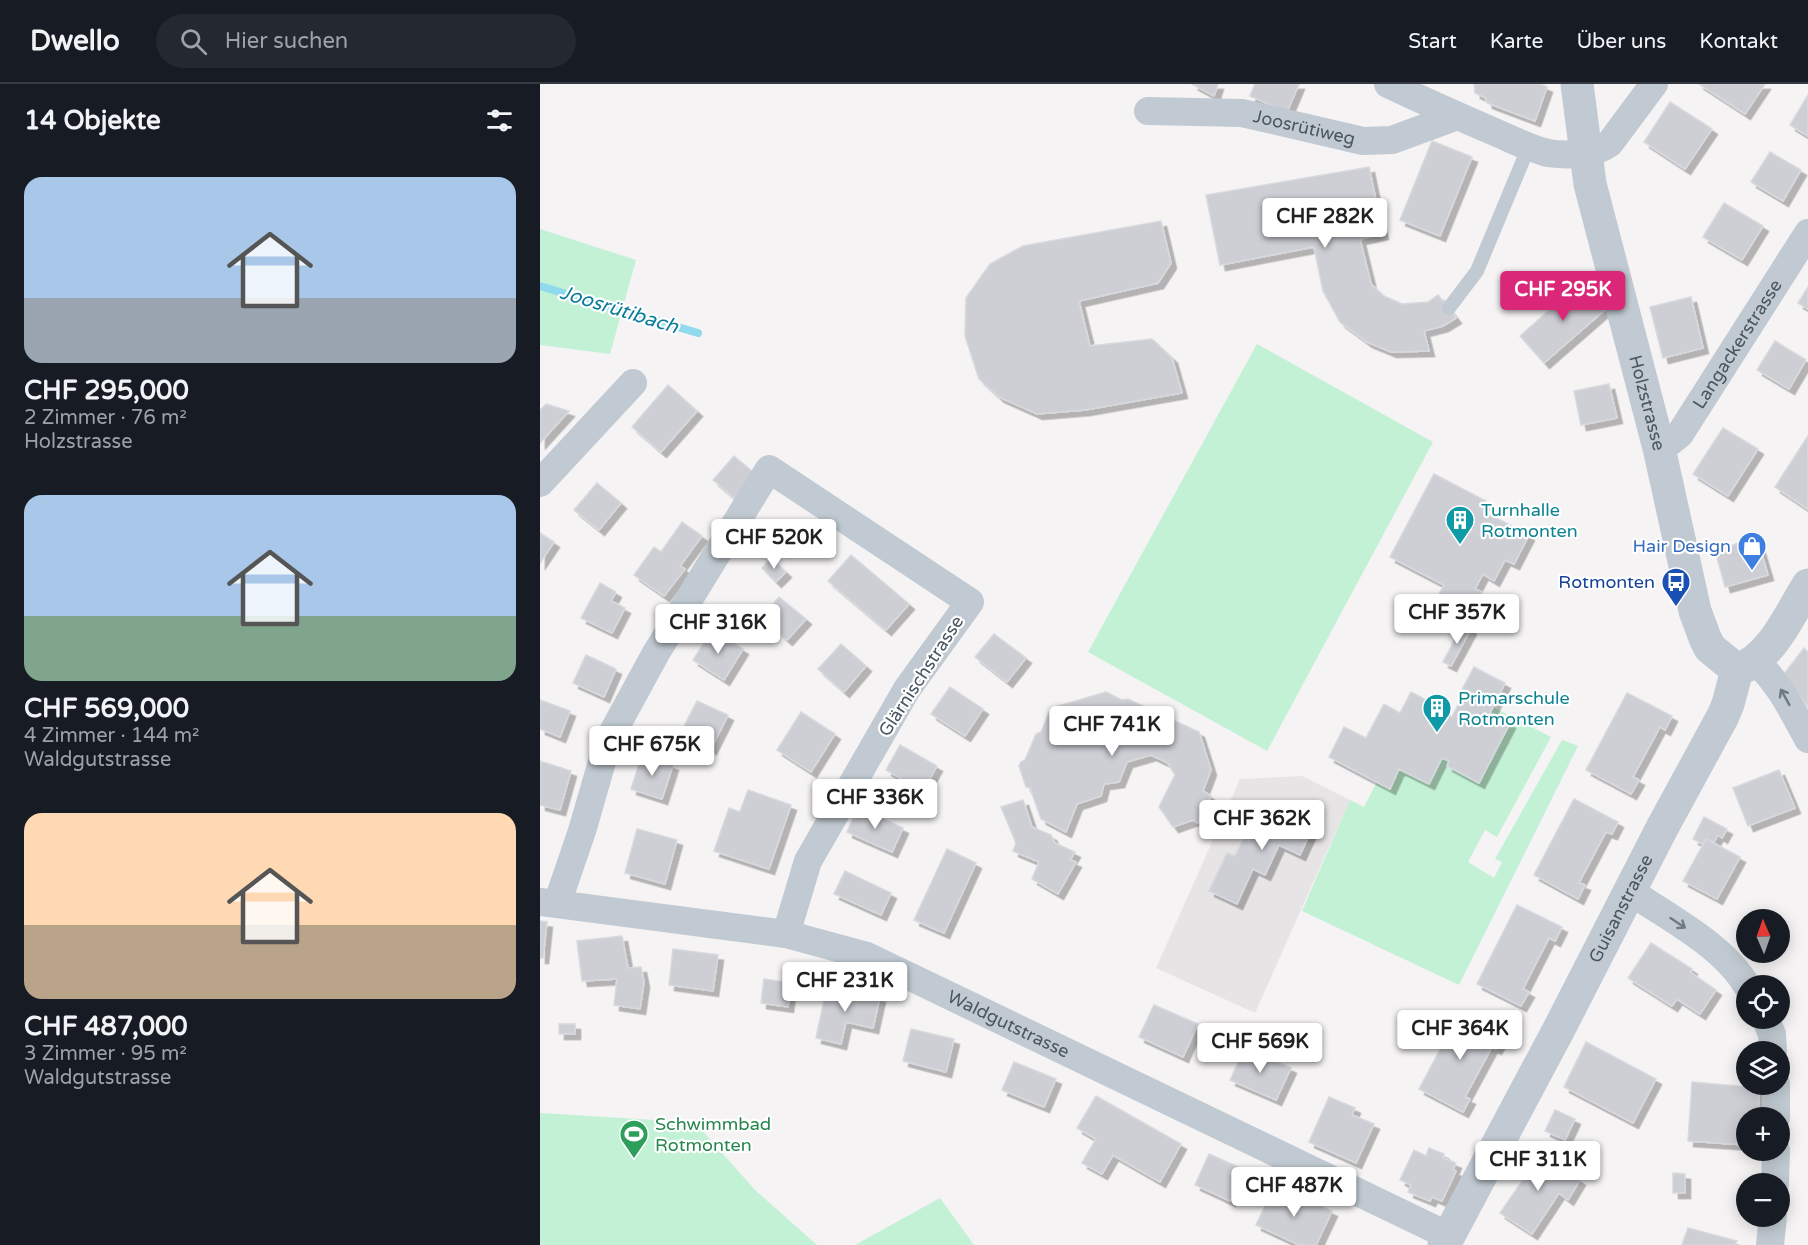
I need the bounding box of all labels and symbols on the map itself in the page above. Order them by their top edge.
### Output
street label: Joosrütiweg [1251,105,1357,150]
pin: CHF 282K [1263,198,1387,249]
pin: CHF 295K [1501,271,1625,322]
street label: Langackerstrasse [1688,275,1787,413]
water label: Joosrütibach [557,281,682,340]
street label: Holzstrasse [1624,353,1670,453]
place label: Turnhalle Rotmonten [1481,499,1578,542]
building icon: Turnhalle Rotmonten [1444,504,1476,546]
pin: CHF 520K [712,519,836,570]
shop icon: Hair Design [1736,530,1768,572]
place label: Hair Design [1632,535,1731,557]
bus stop icon: Rotmonten [1660,566,1692,608]
place label: Rotmonten [1558,571,1655,593]
pin: CHF 357K [1395,594,1519,645]
pin: CHF 316K [656,604,780,655]
street label: Glärnischstrasse [874,611,968,741]
place label: Primarschule Rotmonten [1458,687,1570,730]
one-way arrow [1779,689,1791,706]
building icon: Primarschule Rotmonten [1421,692,1453,734]
pin: CHF 741K [1050,706,1174,757]
pin: CHF 675K [590,726,714,777]
pin: CHF 336K [813,779,937,830]
pin: CHF 362K [1200,800,1324,851]
street label: Guisanstrasse [1584,851,1658,966]
north arrow [1736,909,1790,963]
one-way arrow [1669,917,1685,929]
pin: CHF 231K [783,962,907,1013]
street label: Waldgutstrasse [944,985,1073,1063]
pin: CHF 364K [1398,1010,1522,1061]
pin: CHF 569K [1198,1023,1322,1074]
place label: Schwimmbad Rotmonten [655,1113,771,1156]
sports icon: Schwimmbad Rotmonten [618,1118,650,1160]
pin: CHF 311K [1476,1141,1600,1192]
pin: CHF 487K [1232,1167,1356,1218]

